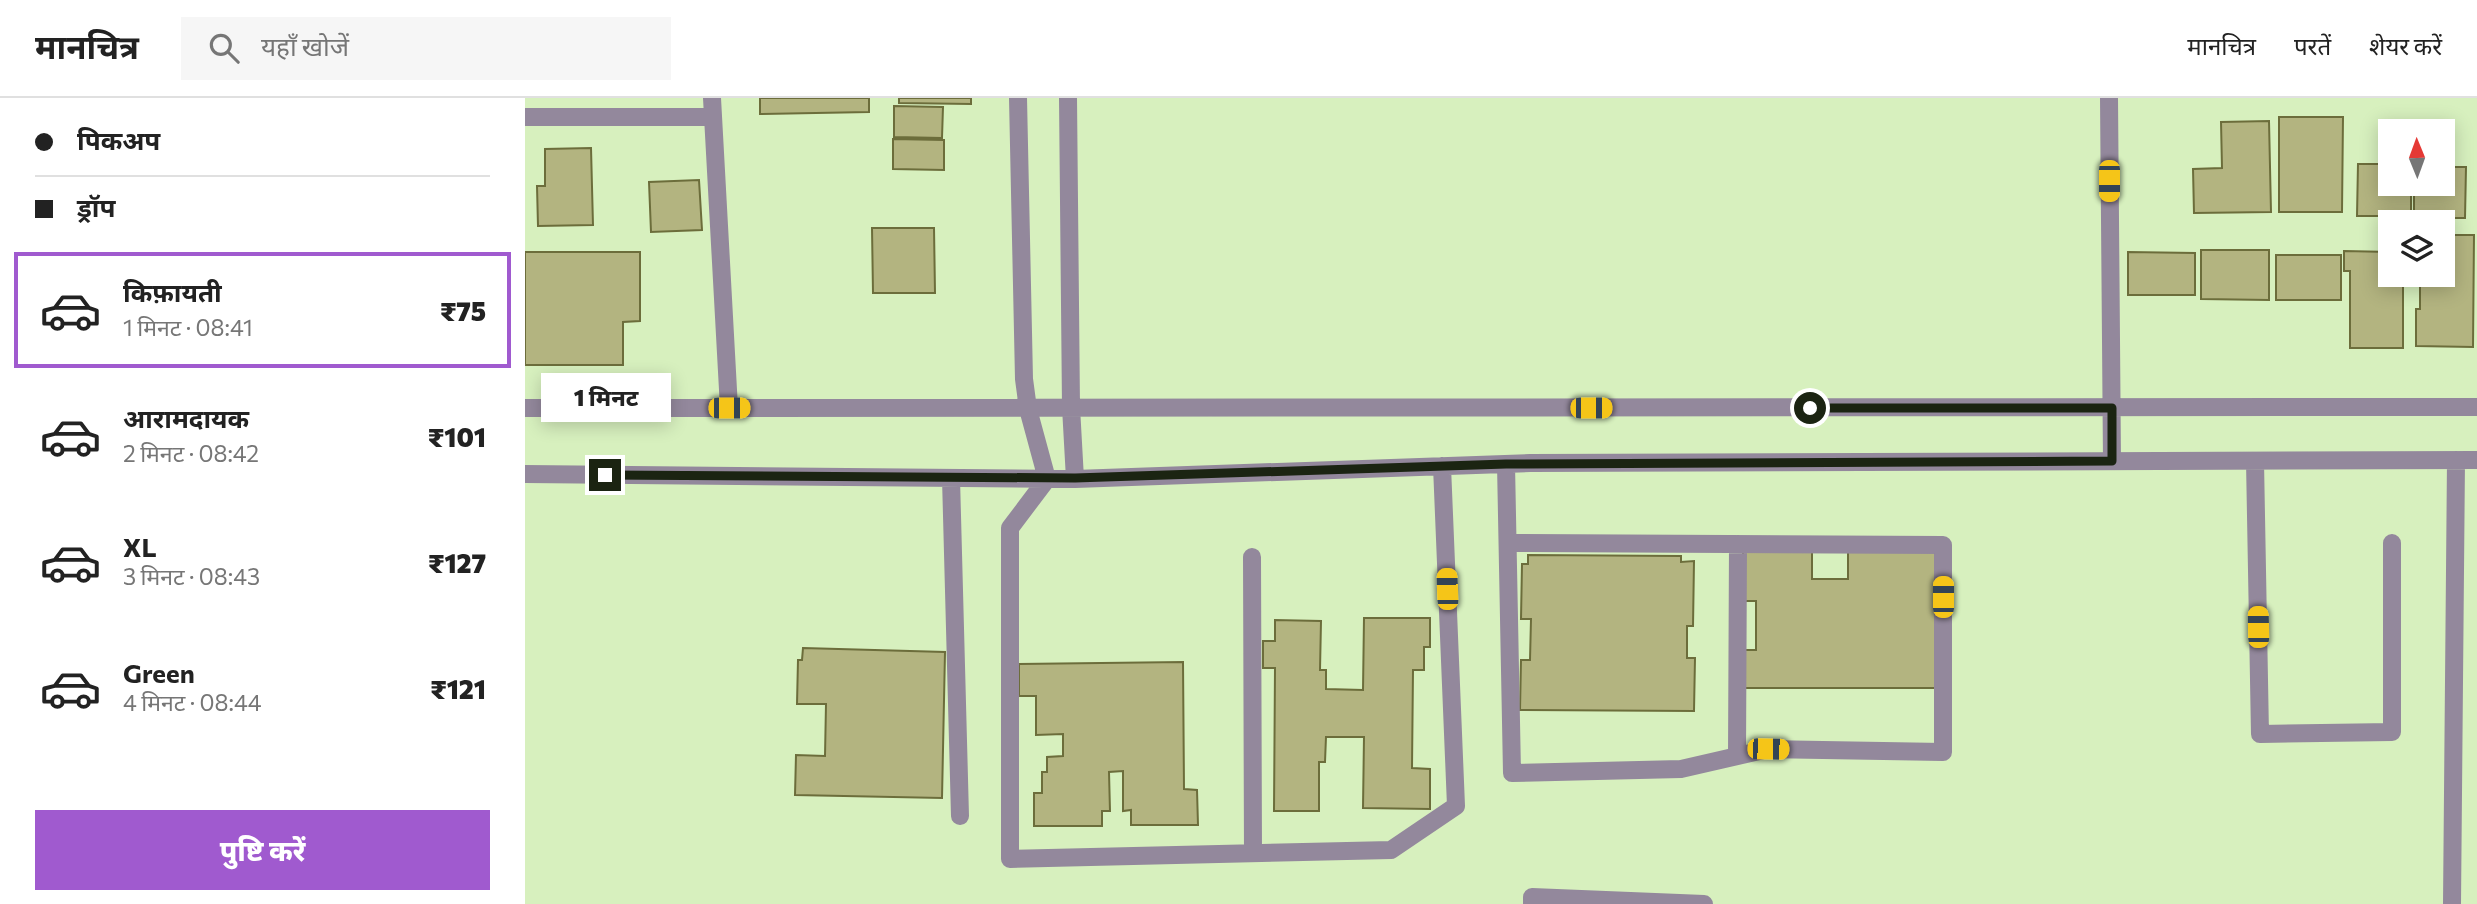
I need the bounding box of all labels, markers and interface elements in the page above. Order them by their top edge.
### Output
search box [181,17,671,80]
text: मानचित्र [35,25,139,66]
icon: search [205,29,243,67]
text: यहाँ खोजें [261,30,349,61]
text: मानचित्र [2187,31,2256,60]
text: परतें [2294,31,2331,60]
text: शेयर करें [2369,31,2442,60]
north arrow [2378,119,2455,196]
map controls [2378,119,2455,287]
text: पिकअप [77,124,160,155]
car [2099,160,2120,202]
text: ड्रॉप [77,191,115,222]
button: layers [2378,210,2455,287]
text: किफ़ायती [123,276,222,307]
icon: car [39,279,102,342]
text: ₹75 [440,295,486,326]
text: 1 मिनट · 08:41 [123,313,253,341]
callout: 1 मिनट [540,374,670,422]
text: 1 मिनट [574,383,638,411]
route start [1794,392,1826,424]
car [709,398,751,419]
car [1571,398,1613,419]
text: आरामदायक [123,402,249,433]
icon: car [39,405,102,468]
text: ₹101 [428,421,486,452]
text: 2 मिनट · 08:42 [123,439,259,467]
route end [589,459,621,491]
icon: car [39,531,102,594]
text: XL [123,531,157,562]
text: ₹127 [428,547,486,578]
text: 3 मिनट · 08:43 [123,562,260,590]
car [1436,568,1459,610]
car [1933,576,1954,618]
car [2248,606,2269,648]
icon: car [39,657,102,720]
text: Green [123,657,195,688]
text: ₹121 [430,673,486,704]
text: 4 मिनट · 08:44 [123,688,262,716]
car [1747,738,1790,760]
button: पुष्टि करें [35,810,490,890]

